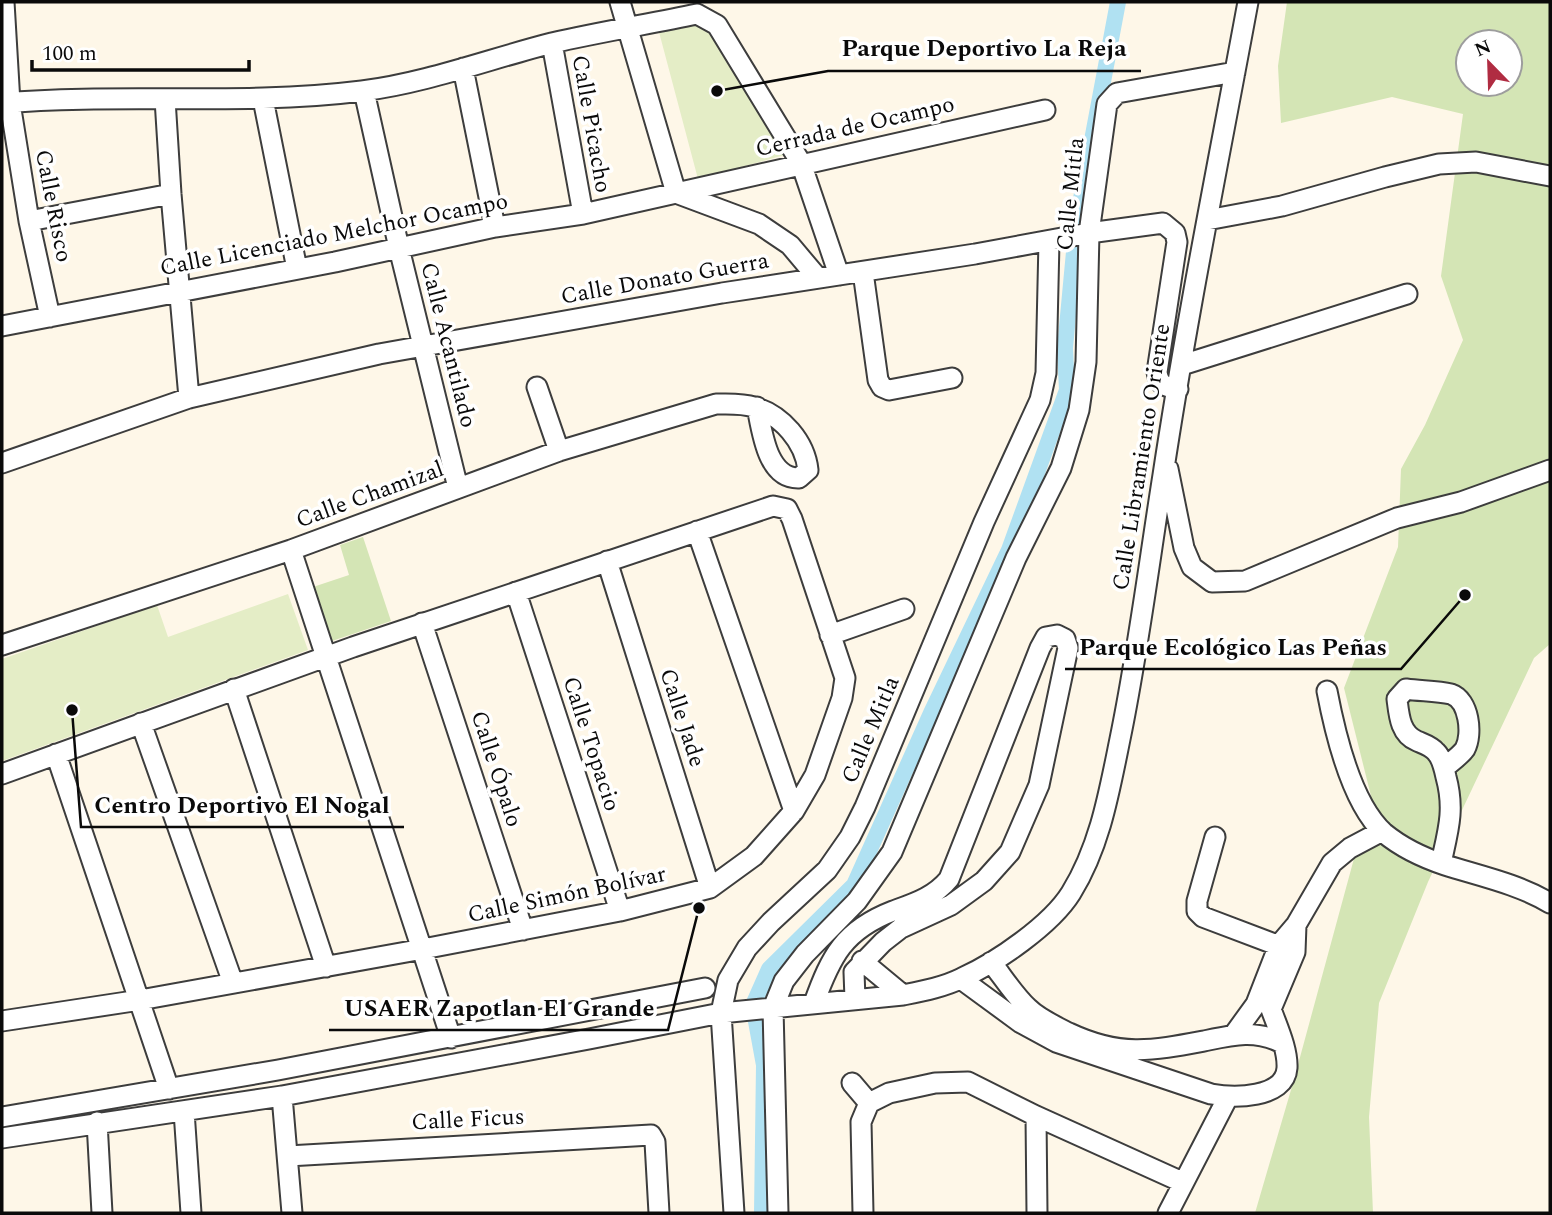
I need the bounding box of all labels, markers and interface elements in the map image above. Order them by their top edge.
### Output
callout: Parque Deportivo La Reja [828,26,1141,71]
scale bar [32,28,248,72]
north arrow [1454,28,1524,98]
text: Parque Deportivo La Reja [841,31,1127,67]
text: N [1470,32,1496,65]
text: 100 m [42,38,97,70]
street label: Calle Picacho [562,52,620,196]
street label: Cerrada de Ocampo [752,87,958,167]
street label: Calle Mitla [1048,136,1094,252]
street label: Calle Risco [25,147,81,265]
street label: Calle Licenciado Melchor Ocampo [157,184,511,286]
street label: Calle Donato Guerra [558,243,772,315]
street label: Calle Acantilado [411,259,485,431]
street label: Calle Libramiento Oriente [1104,321,1180,593]
street label: Calle Chamizal [291,452,449,538]
callout: Parque Ecológico Las Peñas [1065,624,1401,669]
text: Parque Ecológico Las Peñas [1079,630,1387,666]
street label: Calle Jade [650,664,714,772]
street label: Calle Mitla [833,671,909,789]
street label: Calle Topacio [553,672,629,816]
street label: Calle Ópalo [461,706,531,832]
callout: Centro Deportivo El Nogal [81,782,404,827]
text: Centro Deportivo El Nogal [94,788,390,824]
street label: Calle Simón Bolívar [464,857,670,933]
callout: USAER Zapotlan El Grande [329,985,668,1030]
text: USAER Zapotlan El Grande [344,991,654,1027]
street label: Calle Ficus [411,1100,525,1140]

